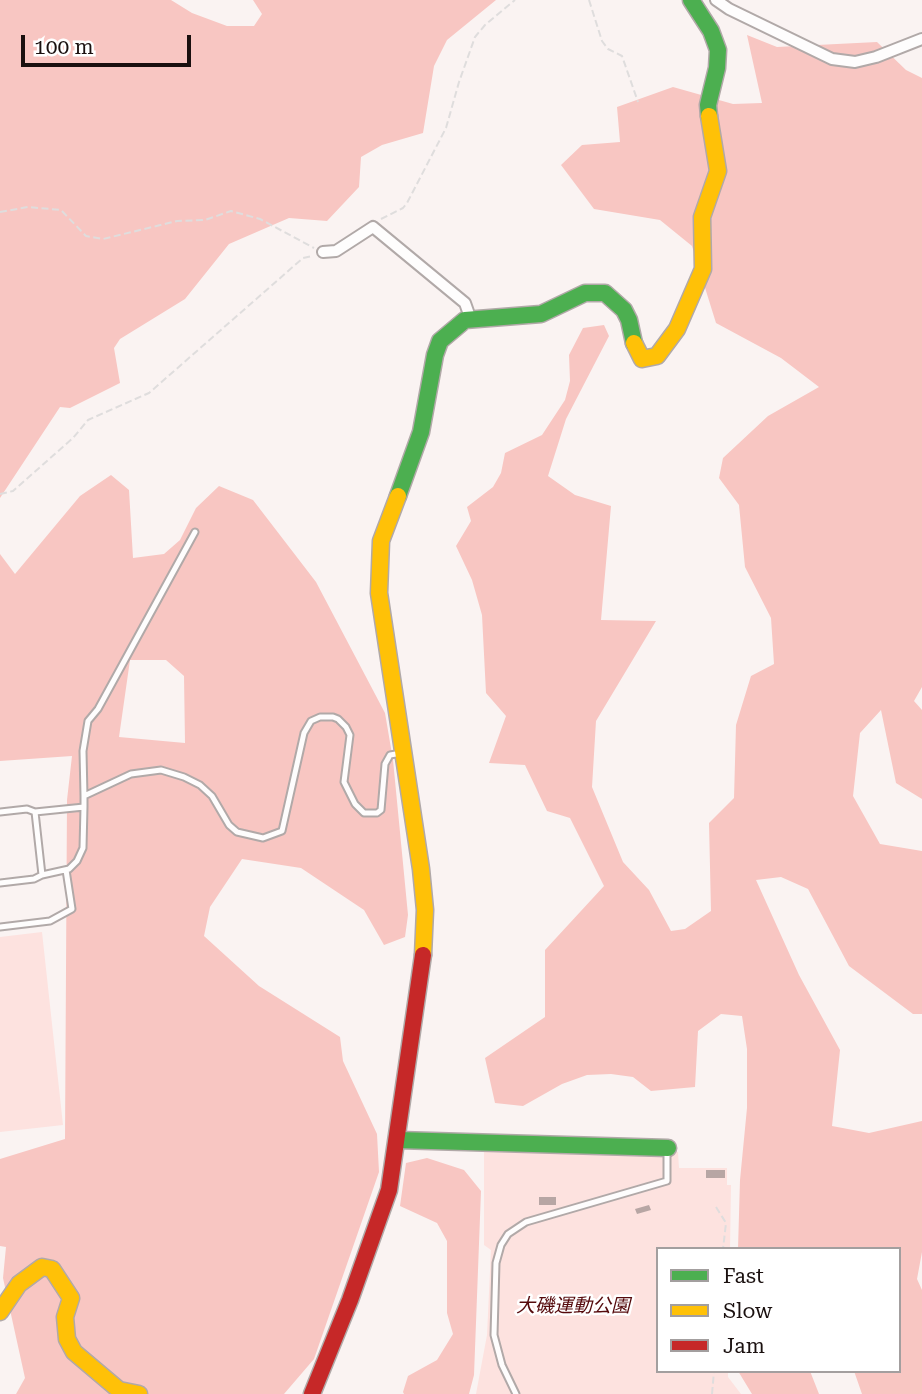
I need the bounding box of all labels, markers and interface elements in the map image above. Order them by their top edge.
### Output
scale bar [24,21,194,65]
text: 100 m [34,35,94,59]
legend [656,1247,901,1373]
text: Fast [723,1264,764,1288]
park label: 大磯運動公園 [516,1295,630,1317]
text: Slow [723,1299,772,1323]
text: Jam [723,1334,765,1358]

